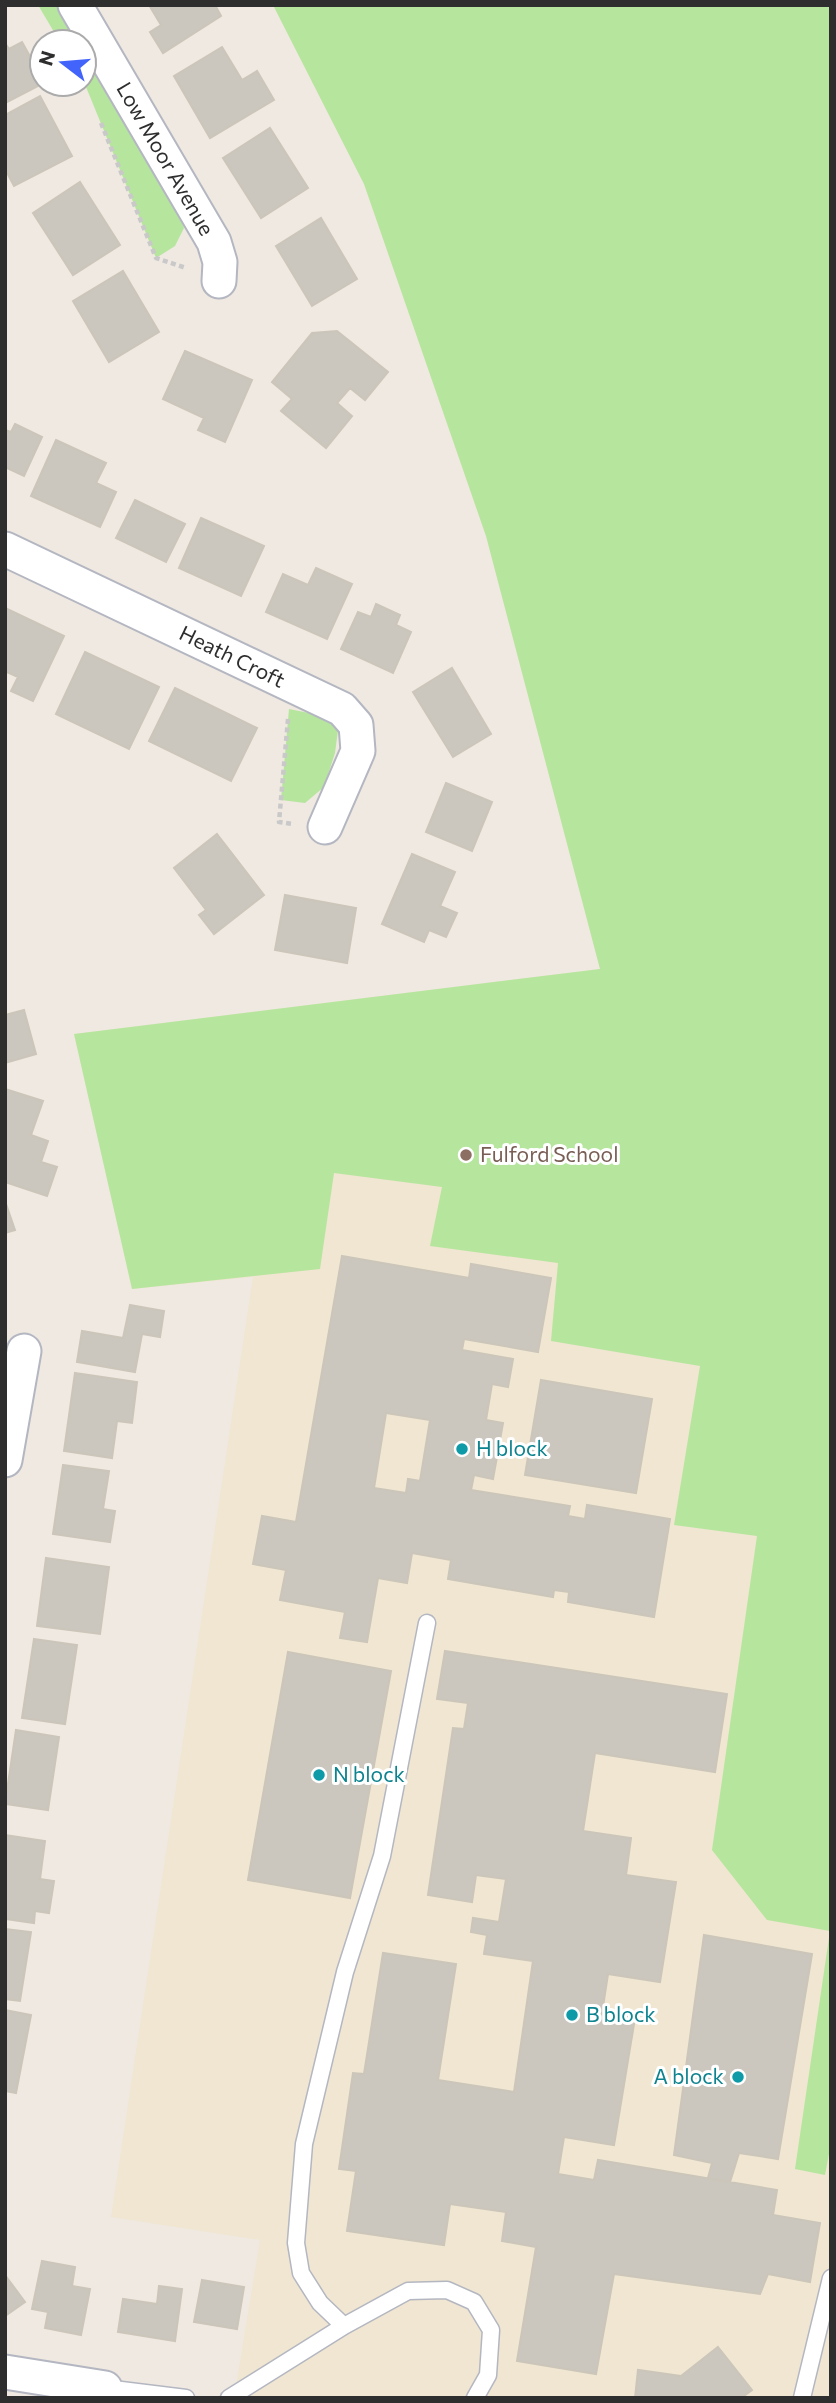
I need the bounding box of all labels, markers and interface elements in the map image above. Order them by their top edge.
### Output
north arrow [28,28,98,98]
text: N [33,48,59,68]
street label: Low Moor Avenue [112,77,220,239]
street label: Heath Croft [176,619,289,692]
place label: Fulford School [480,1141,618,1166]
marker: Fulford School [458,1147,474,1163]
place label: H block [476,1435,548,1460]
marker: H block [454,1441,470,1457]
place label: N block [333,1761,405,1786]
marker: N block [311,1767,327,1783]
place label: B block [586,2001,656,2026]
marker: B block [564,2007,580,2023]
place label: A block [653,2063,724,2088]
marker: A block [730,2069,746,2085]

